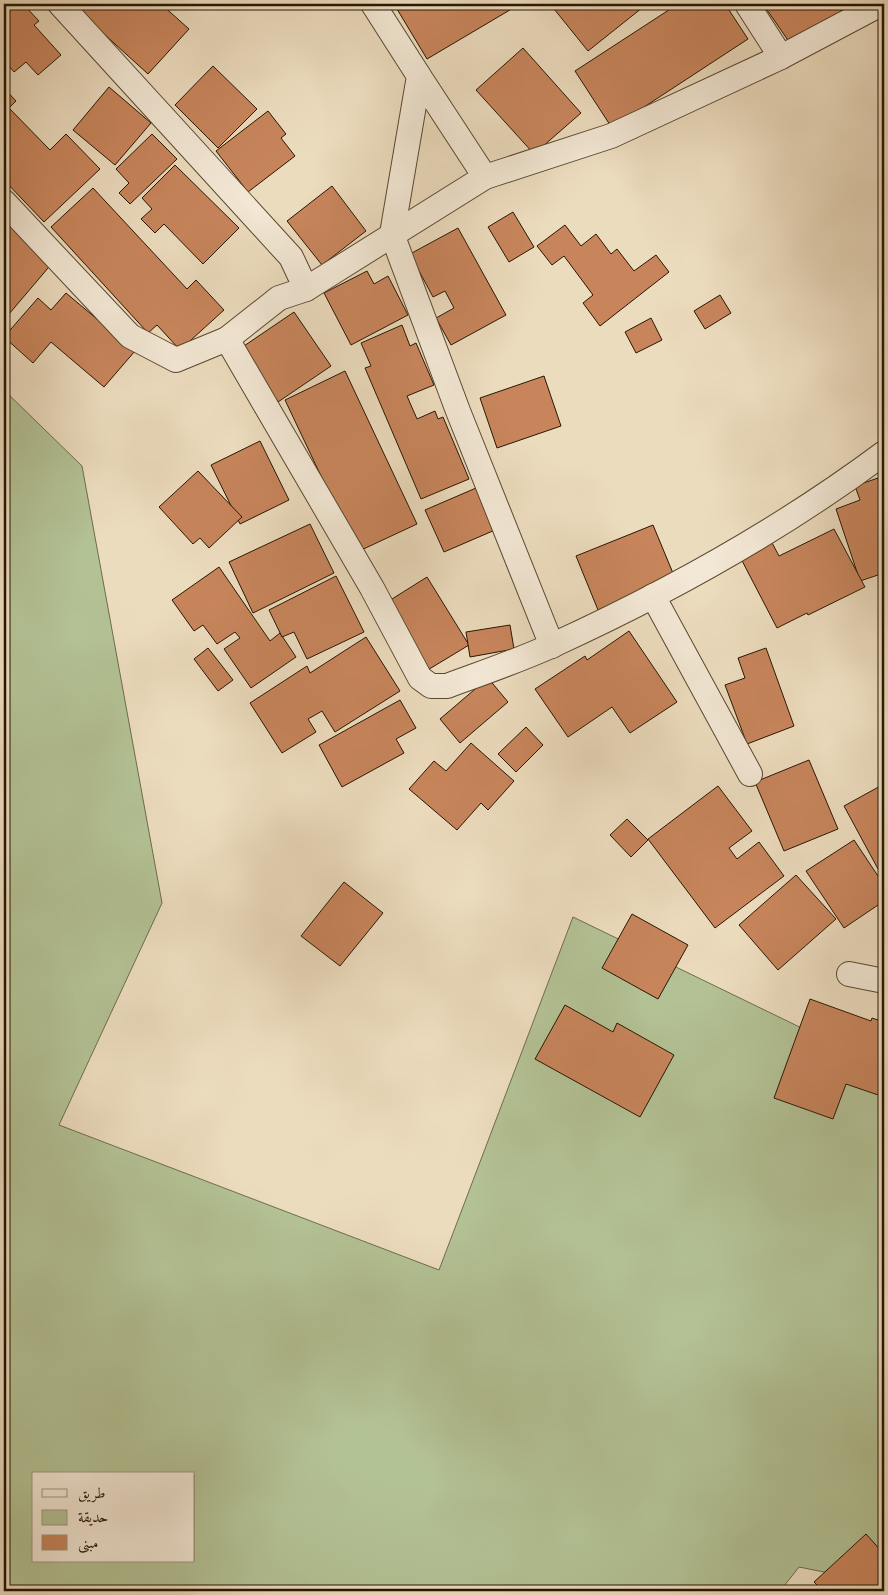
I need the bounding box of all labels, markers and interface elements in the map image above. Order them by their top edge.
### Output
legend [32,1472,195,1562]
text: طريق [78,1483,105,1503]
text: حديقة [78,1507,108,1527]
text: مبنى [78,1533,98,1554]

